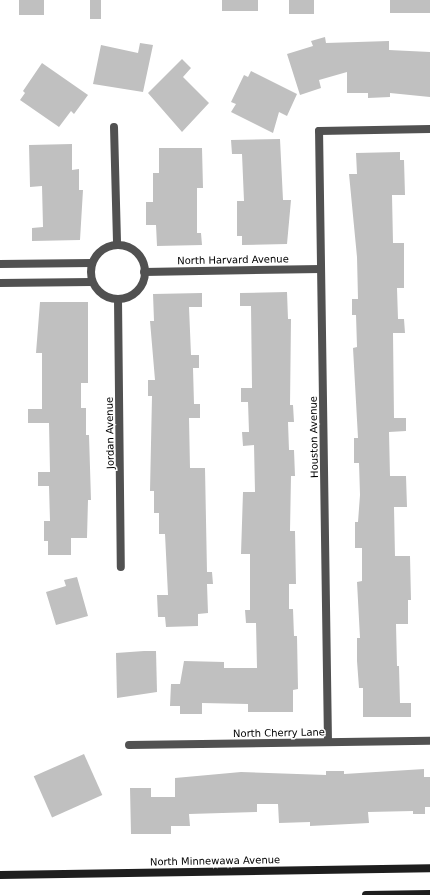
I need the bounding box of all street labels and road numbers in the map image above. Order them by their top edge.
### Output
street label: North Harvard Avenue [177,253,289,267]
street label: Houston Avenue [307,396,321,478]
street label: Jordan Avenue [103,397,117,469]
street label: North Cherry Lane [233,726,325,740]
street label: North Minnewawa Avenue [150,854,280,868]

